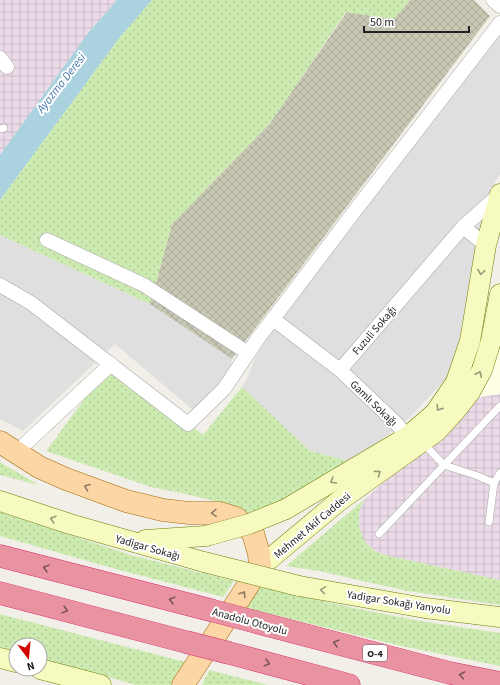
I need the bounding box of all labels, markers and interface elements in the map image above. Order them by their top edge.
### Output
scale bar [364,8,469,34]
text: 50 m [370,14,394,31]
water label: Ayazma Deresi [32,50,90,117]
one-way arrow [477,269,486,275]
street label: Fuzuli Sokağı [349,303,400,358]
one-way arrow [474,370,482,378]
street label: Gamlı Sokağı [347,377,400,430]
one-way arrow [437,403,444,410]
one-way arrow [373,470,380,477]
one-way arrow [330,477,337,484]
one-way arrow [84,484,91,492]
street label: Mehmet Akif Caddesi [271,489,354,562]
one-way arrow [211,509,217,517]
one-way arrow [50,515,57,524]
street label: Yadigar Sokağı [113,531,182,564]
one-way arrow [43,564,49,572]
one-way arrow [320,586,326,594]
street label: Yadigar Sokağı Yanyolu [345,587,452,618]
one-way arrow [238,591,246,598]
one-way arrow [169,597,175,605]
street label: Anadolu Otoyolu [211,604,289,639]
one-way arrow [61,605,68,614]
north arrow [8,637,48,677]
one-way arrow [333,639,340,648]
road number: O-4 [363,645,387,661]
text: N [25,658,36,674]
one-way arrow [263,658,270,667]
one-way arrow [459,671,465,680]

